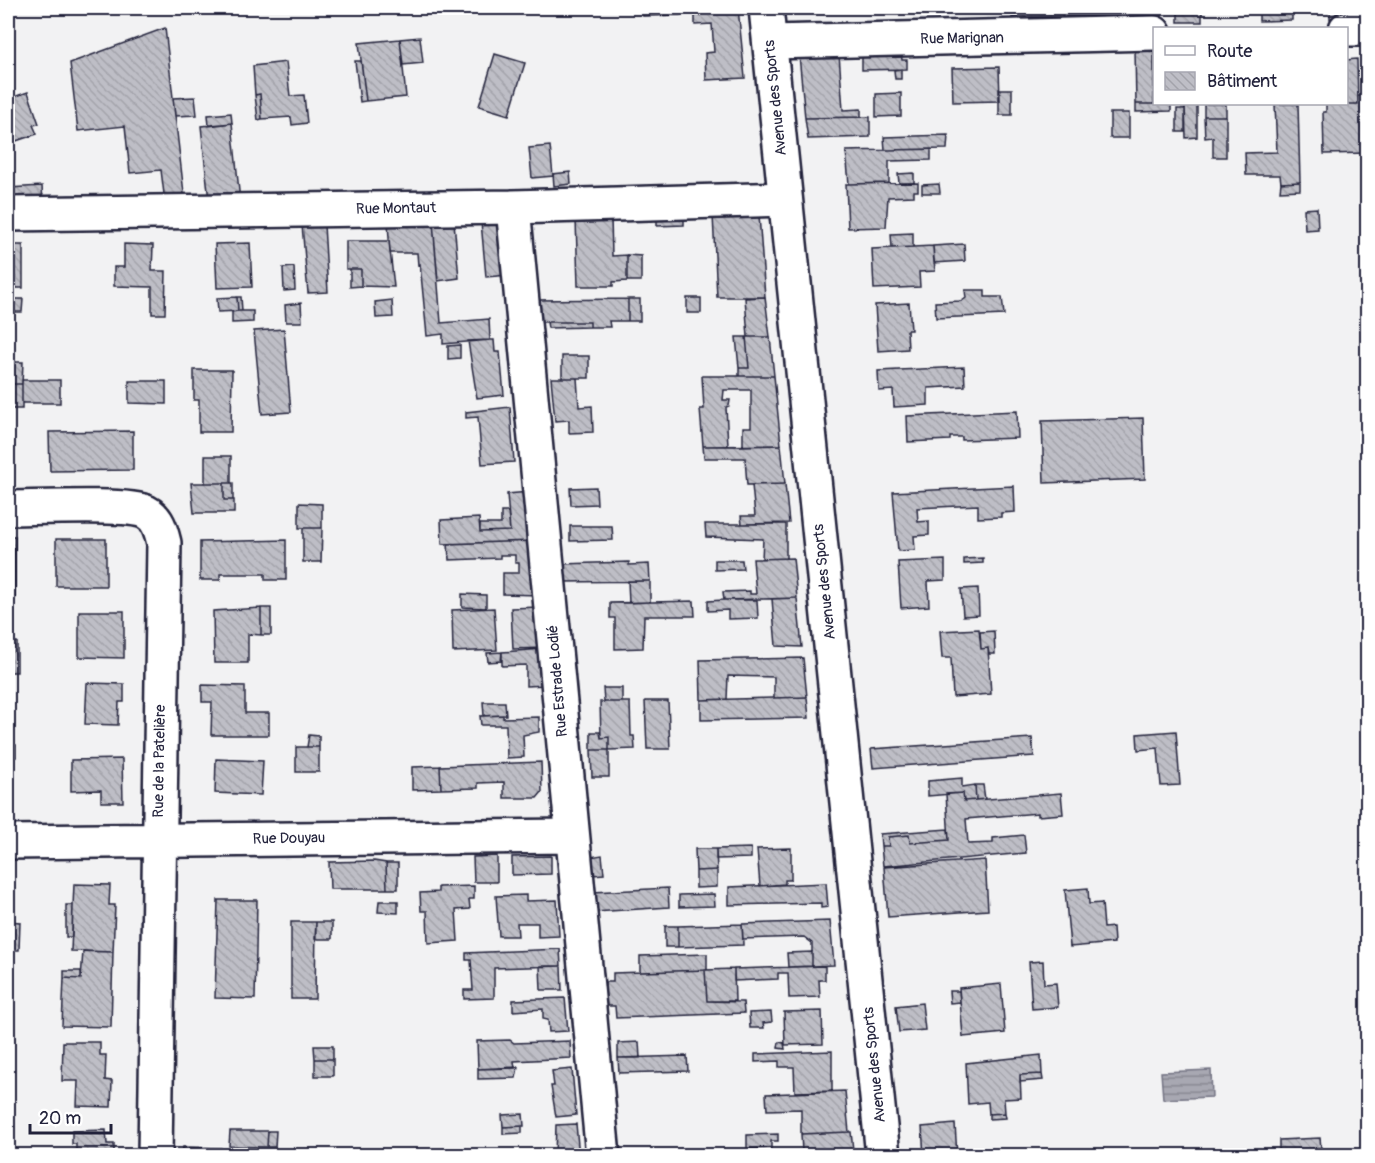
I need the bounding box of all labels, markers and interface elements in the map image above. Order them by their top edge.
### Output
legend [1153,27,1348,105]
street label: Rue Marignan [920,28,1004,49]
street label: Avenue des Sports [760,39,791,157]
text: Route [1207,40,1252,63]
text: Bâtiment [1207,70,1278,93]
street label: Rue Montaut [356,198,437,219]
street label: Avenue des Sports [809,523,840,641]
street label: Rue Estrade Lodié [543,624,572,738]
street label: Rue de la Patelière [149,704,170,818]
street label: Rue Douyau [253,828,325,849]
street label: Avenue des Sports [859,1006,890,1124]
scale bar [30,1097,111,1135]
text: 20 m [39,1107,81,1130]

